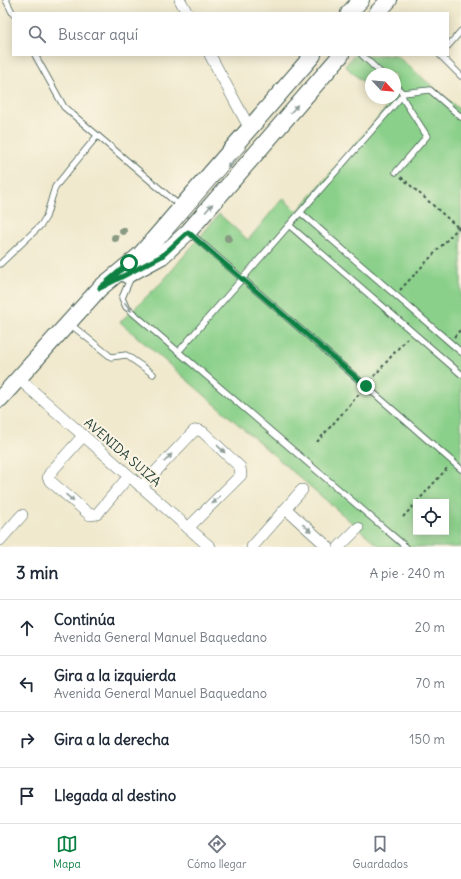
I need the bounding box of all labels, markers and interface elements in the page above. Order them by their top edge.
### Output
search box [12,12,449,56]
icon: search [26,23,48,45]
text: Buscar aquí [58,25,138,44]
north arrow [365,68,401,104]
one-way arrow [289,104,298,115]
one-way arrow [226,158,235,168]
one-way arrow [204,202,213,213]
route start [120,254,138,272]
one-way arrow [124,302,132,313]
route end [357,377,375,395]
street label: AVENIDA SUIZA [81,414,165,490]
one-way arrow [216,444,226,454]
one-way arrow [164,453,173,464]
one-way arrow [64,493,75,502]
one-way arrow [211,495,221,505]
map controls [413,499,449,535]
button: locate [413,499,449,535]
one-way arrow [302,524,312,533]
text: 3 min [16,562,58,584]
text: A pie · 240 m [370,565,445,582]
text: Continúa [54,610,115,629]
icon: ahead [16,617,38,639]
text: 20 m [415,619,445,636]
text: Avenida General Manuel Baquedano [54,629,267,646]
text: Gira a la izquierda [54,666,176,685]
icon: left [16,673,38,695]
text: 70 m [416,675,445,692]
text: Avenida General Manuel Baquedano [54,685,267,702]
icon: right [16,729,38,751]
text: Gira a la derecha [54,730,169,749]
text: 150 m [409,731,445,748]
icon: arrive [16,785,38,807]
text: Llegada al destino [54,786,176,805]
tab: Mapa [53,833,81,871]
tab: Cómo llegar [187,833,246,871]
tab: Guardados [353,833,408,871]

